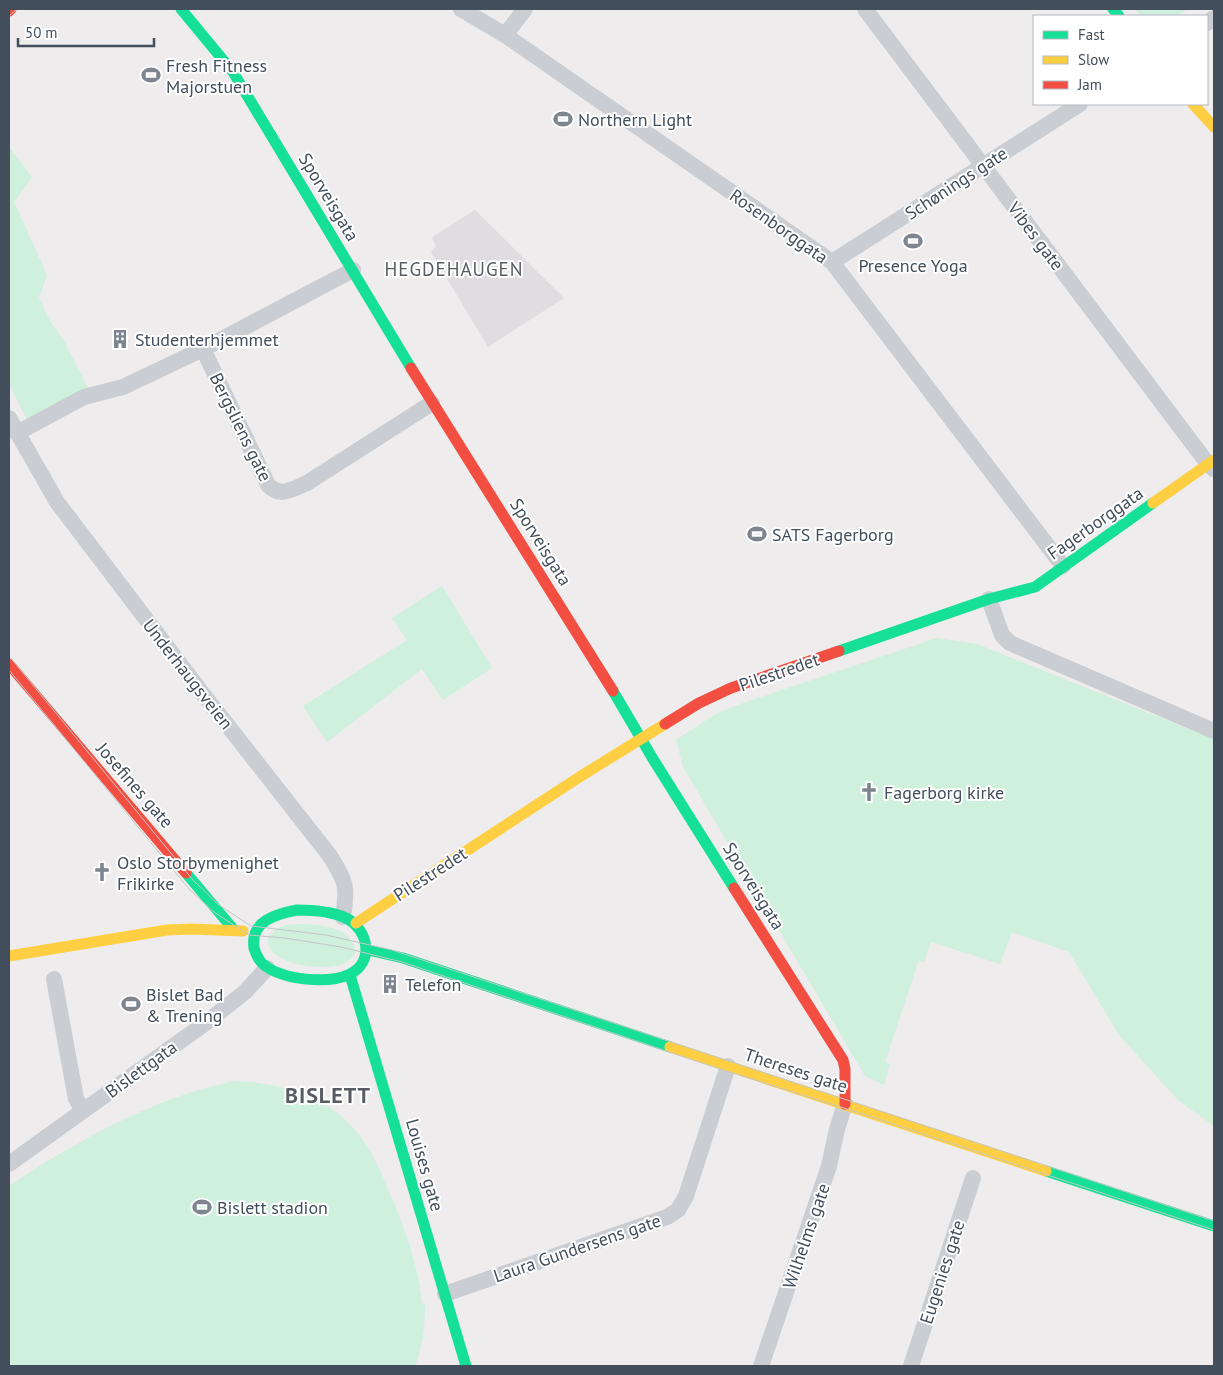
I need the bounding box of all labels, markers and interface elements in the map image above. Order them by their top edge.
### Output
scale bar [18,15,154,47]
legend [1033,15,1208,105]
text: 50 m [25,23,58,42]
text: Fast [1078,25,1105,44]
text: Slow [1078,50,1109,69]
place label: Fresh Fitness Majorstuen [166,54,267,98]
sports icon: Fresh Fitness Majorstuen [140,64,162,86]
text: Jam [1077,75,1102,94]
sports icon: Northern Light [552,108,574,130]
place label: Northern Light [578,108,692,131]
street label: Schønings gate [901,141,1011,225]
street label: Sporveisgata [294,149,364,245]
street label: Rosenborggata [725,184,833,268]
street label: Vibes gate [1002,196,1069,275]
sports icon: Presence Yoga [902,230,924,252]
place label: Presence Yoga [858,254,968,277]
district label: HEGDEHAUGEN [384,257,524,281]
building icon: Studenterhjemmet [109,328,131,350]
place label: Studenterhjemmet [135,328,278,351]
street label: Bergsliens gate [205,369,277,485]
street label: Fagerborggata [1043,481,1147,565]
street label: Sporveisgata [505,494,577,590]
sports icon: SATS Fagerborg [746,523,768,545]
place label: SATS Fagerborg [772,523,894,546]
street label: Underhaugsveien [138,614,238,734]
street label: Pilestredet [736,648,822,696]
street label: Josefines gate [91,737,179,833]
church icon: Fagerborg kirke [858,781,880,803]
place label: Fagerborg kirke [884,781,1004,804]
street label: Sporveisgata [718,838,790,934]
street label: Pilestredet [389,842,471,906]
place label: Oslo Storbymenighet Frikirke [117,851,279,895]
church icon: Oslo Storbymenighet Frikirke [91,861,113,883]
building icon: Telefon [379,973,401,995]
place label: Telefon [405,973,461,996]
place label: Bislet Bad & Trening [146,983,223,1027]
sports icon: Bislet Bad & Trening [120,993,142,1015]
street label: Bislettgata [101,1035,181,1103]
street label: Thereses gate [742,1043,850,1097]
district label: BISLETT [285,1081,371,1109]
street label: Louises gate [401,1116,449,1214]
street label: Wilhelms gate [777,1180,835,1292]
sports icon: Bislett stadion [191,1196,213,1218]
place label: Bislett stadion [217,1196,328,1219]
street label: Laura Gundersens gate [490,1209,664,1287]
street label: Eugenies gate [914,1217,970,1327]

